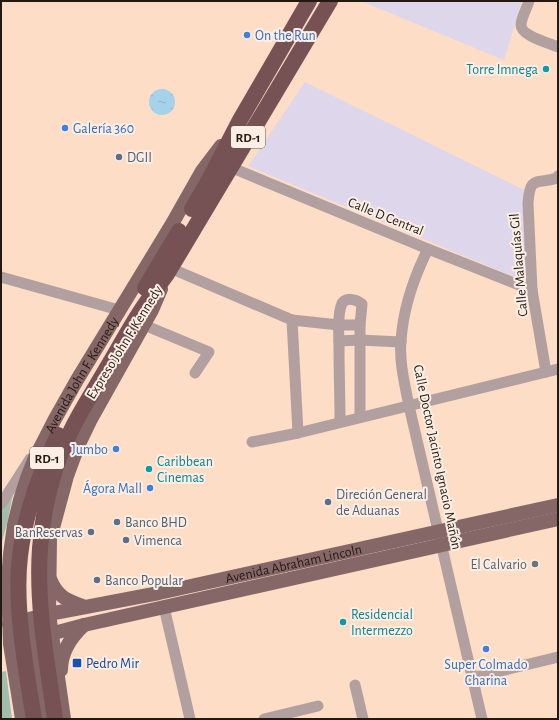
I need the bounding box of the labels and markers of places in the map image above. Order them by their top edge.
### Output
place label: On the Run [255,29,316,43]
marker: On the Run [242,30,252,40]
place label: Torre Imnega [466,63,539,77]
marker: Torre Imnega [541,64,551,74]
place label: Galería 360 [73,122,134,136]
marker: Galería 360 [60,123,70,133]
place label: DGII [127,151,152,165]
marker: DGII [114,152,124,162]
place label: Jumbo [72,443,108,457]
marker: Jumbo [111,444,121,454]
place label: Caribbean Cinemas [157,455,213,485]
marker: Caribbean Cinemas [144,464,154,474]
place label: Ágora Mall [83,479,142,496]
marker: Ágora Mall [145,483,155,493]
place label: Direción General de Aduanas [336,488,427,518]
marker: Direción General de Aduanas [323,497,333,507]
place label: Banco BHD [125,516,187,530]
marker: Banco BHD [112,517,122,527]
place label: BanReservas [15,526,83,540]
marker: BanReservas [86,527,96,537]
place label: Vimenca [134,534,182,548]
marker: Vimenca [121,535,131,545]
place label: El Calvario [470,558,527,572]
marker: El Calvario [530,559,540,569]
place label: Banco Popular [105,574,183,588]
marker: Banco Popular [92,575,102,585]
place label: Residencial Intermezzo [351,608,413,638]
marker: Residencial Intermezzo [338,617,348,627]
marker: Super Colmado Charina [481,644,491,654]
marker: Pedro Mir [71,657,83,669]
place label: Pedro Mir [86,657,140,671]
place label: Super Colmado Charina [444,658,528,688]

